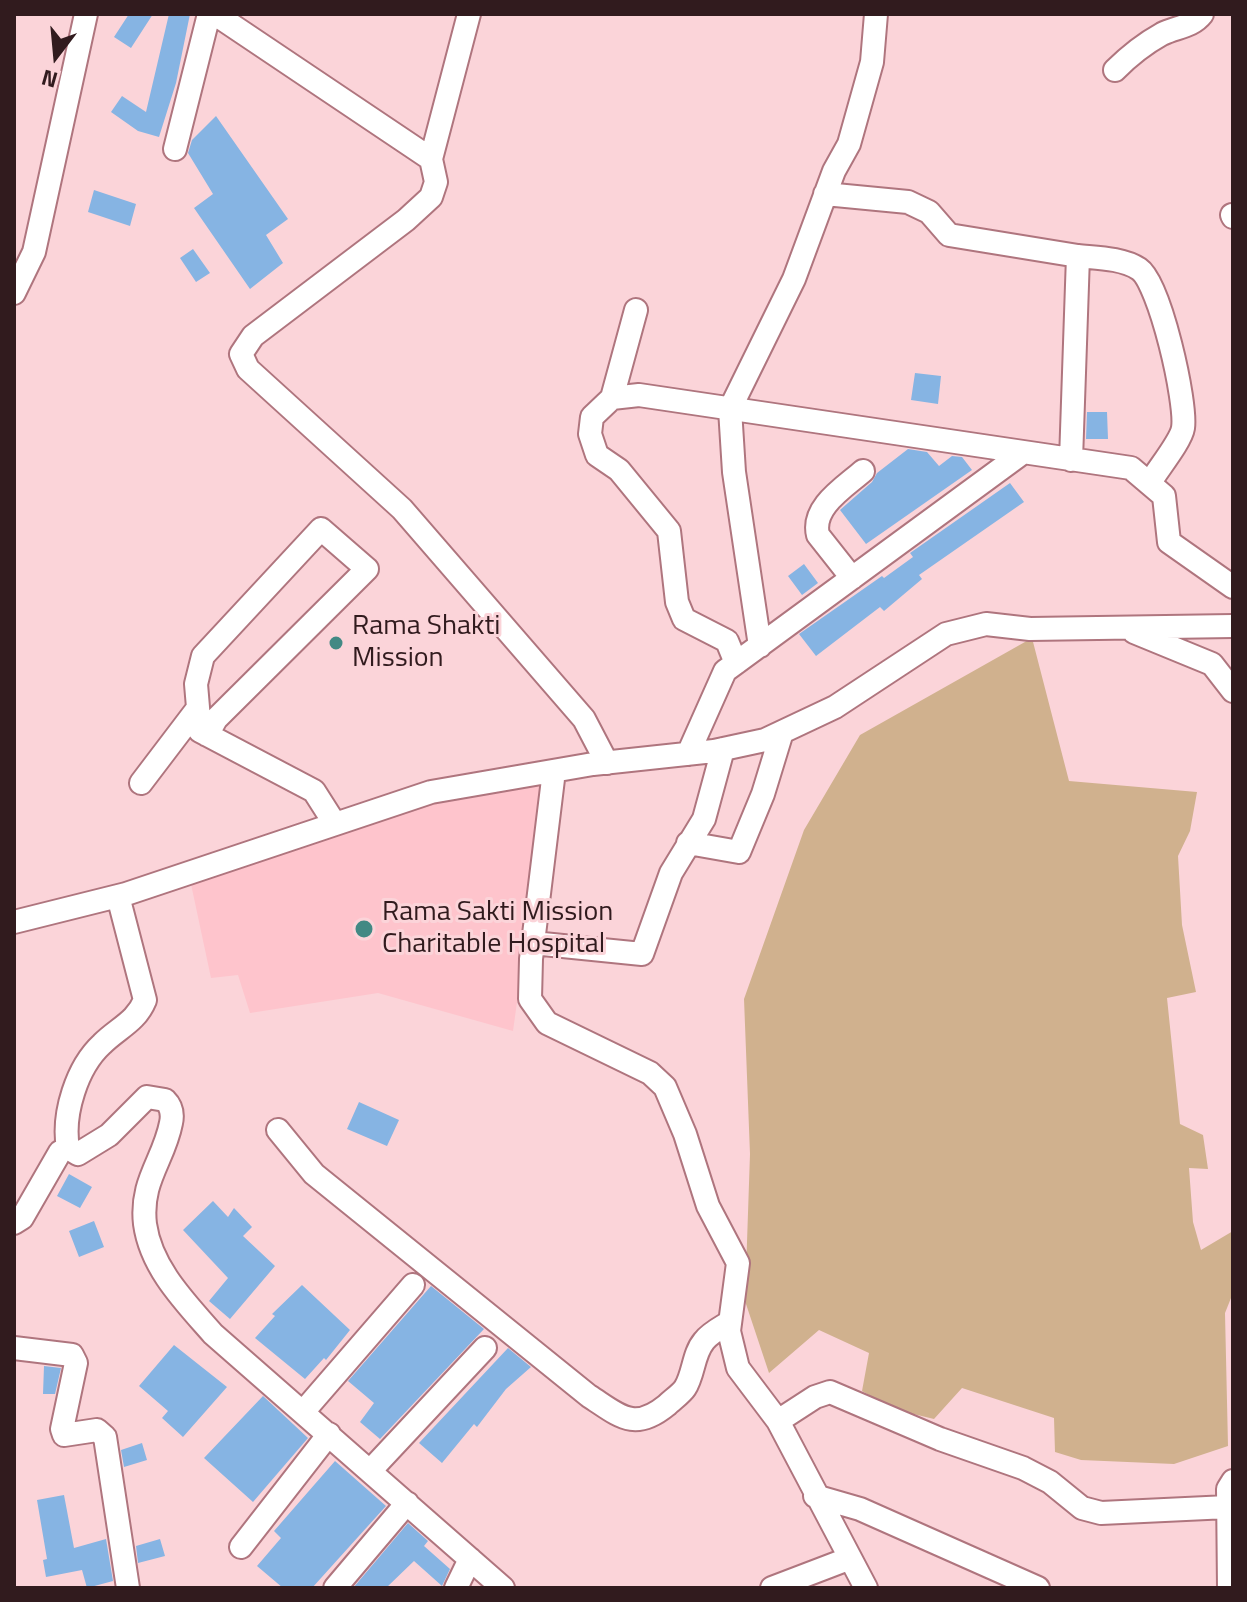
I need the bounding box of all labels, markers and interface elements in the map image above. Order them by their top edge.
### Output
north arrow [16,16,96,96]
text: N [37,61,61,98]
place label: Rama Shakti Mission [352,610,500,676]
marker: Rama Shakti Mission [327,634,345,652]
place label: Rama Sakti Mission Charitable Hospital [382,896,613,962]
marker: Rama Sakti Mission Charitable Hospital [353,918,375,940]

